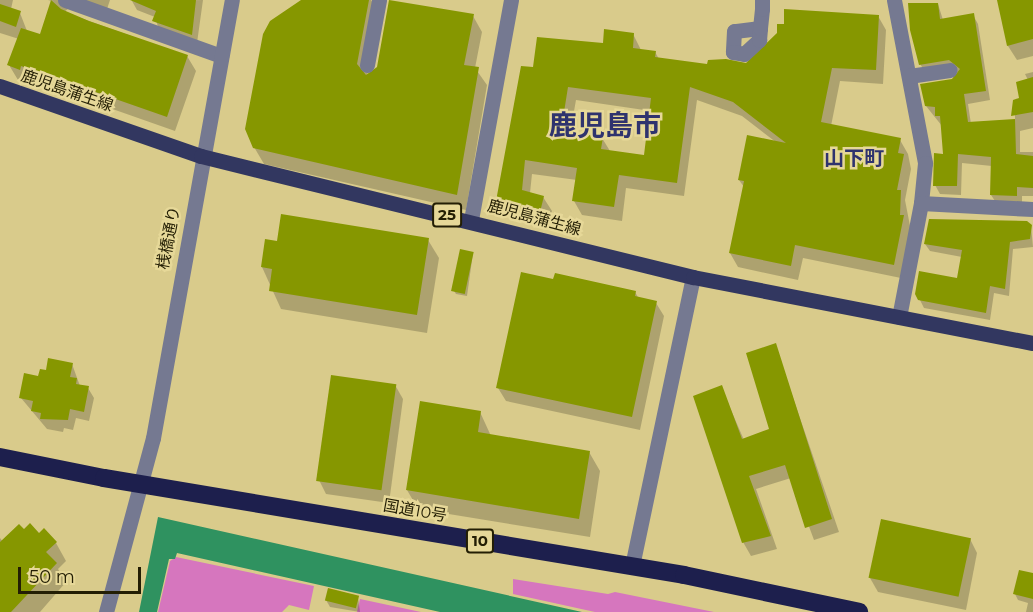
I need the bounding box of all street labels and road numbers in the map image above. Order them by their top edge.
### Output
street label: 鹿児島蒲生線 [18,66,116,116]
street label: 鹿児島蒲生線 [485,196,583,240]
road number: 25 [432,203,462,227]
street label: 桟橋通り [153,205,185,271]
street label: 国道10号 [382,496,448,526]
road number: 10 [465,529,495,553]

